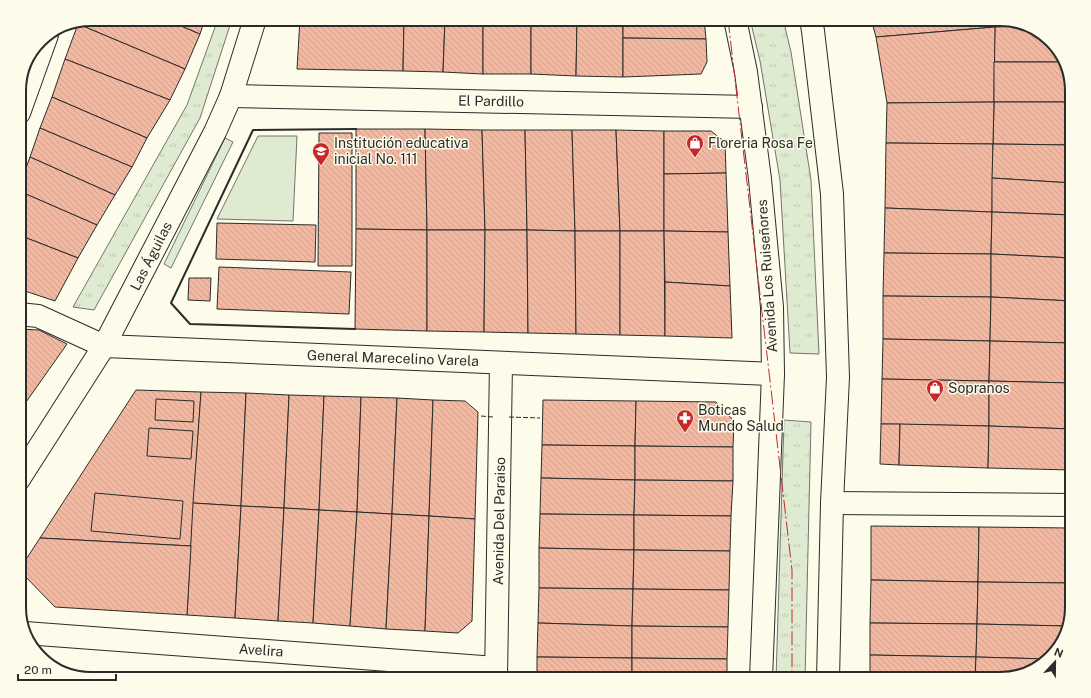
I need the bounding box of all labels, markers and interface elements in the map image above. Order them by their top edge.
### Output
street label: El Pardillo [458,92,524,110]
shop icon: Floreria Rosa Fe [685,133,705,158]
place label: Institución educativa inicial No. 111 [334,135,468,167]
place label: Floreria Rosa Fe [708,135,813,151]
school or university icon: Institución educativa inicial No. 111 [311,141,331,166]
street label: Avenida Los Ruiseñores [754,199,780,353]
street label: Las Águilas [126,219,175,293]
street label: General Marecelino Varela [307,347,479,369]
shop icon: Sopranos [925,378,945,403]
place label: Sopranos [948,380,1010,396]
place label: Boticas Mundo Salud [698,402,784,434]
pharmacy icon: Boticas Mundo Salud [675,408,695,433]
street label: Avenida Del Paraiso [490,457,508,585]
street label: Avelira [238,640,284,660]
north arrow [1035,642,1075,682]
text: N [1053,646,1065,660]
scale bar [18,656,116,682]
text: 20 m [24,663,52,677]

